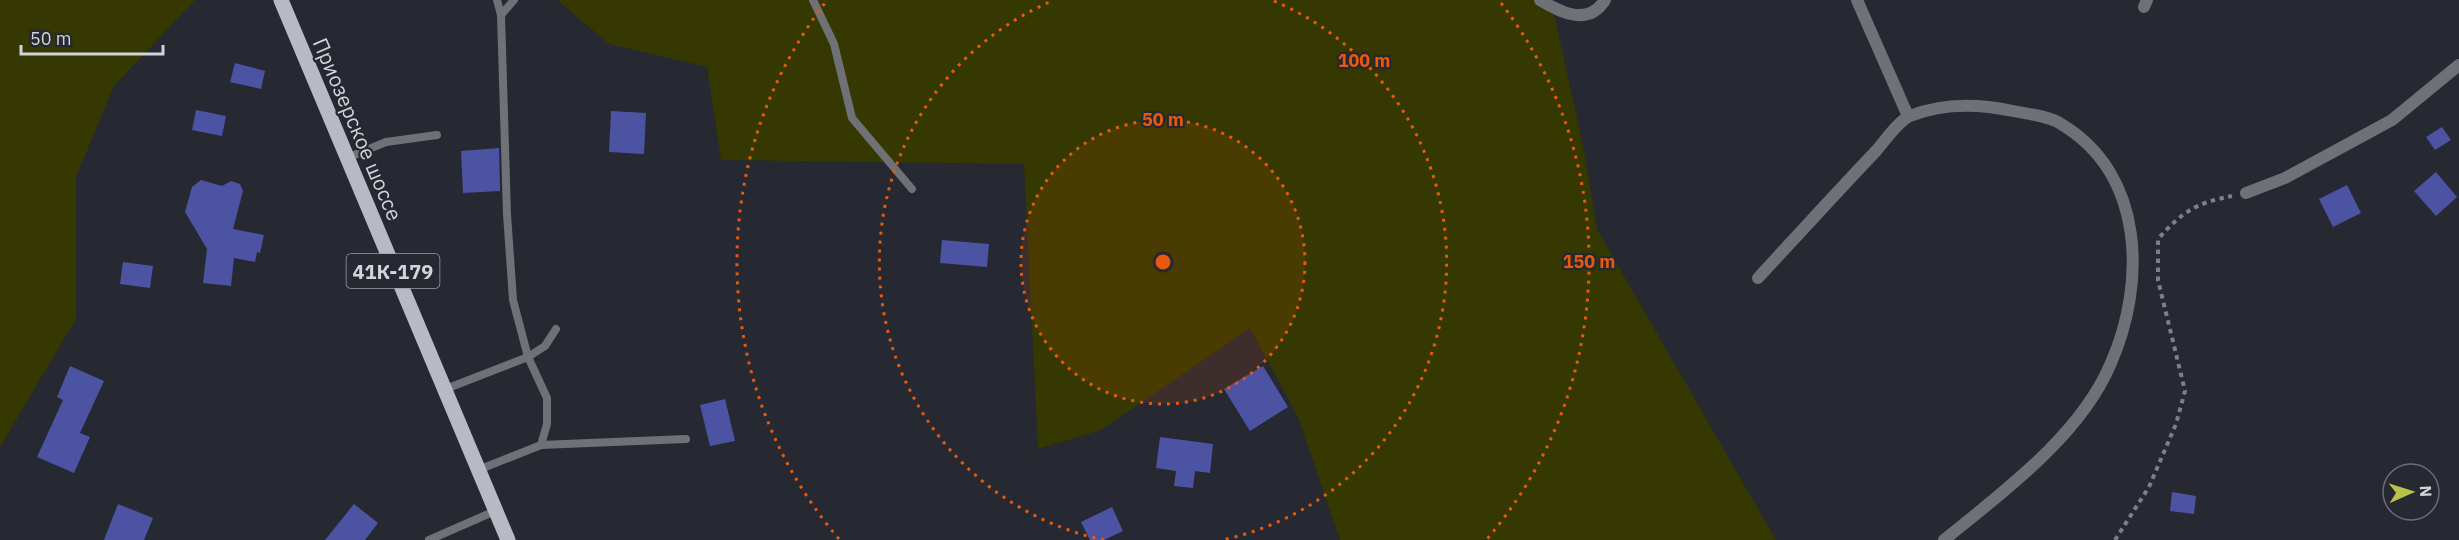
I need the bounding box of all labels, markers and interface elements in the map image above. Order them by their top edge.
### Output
scale bar [21,18,164,56]
text: 50 m [30,27,72,50]
street label: Приозерское шоссе [307,33,409,225]
text: 100 m [1338,49,1390,72]
text: 50 m [1142,108,1184,131]
text: 150 m [1563,250,1615,273]
centre of rings [1153,252,1173,272]
road number: 41К-179 [346,254,440,288]
north arrow [2381,462,2441,522]
text: N [2416,485,2436,498]

